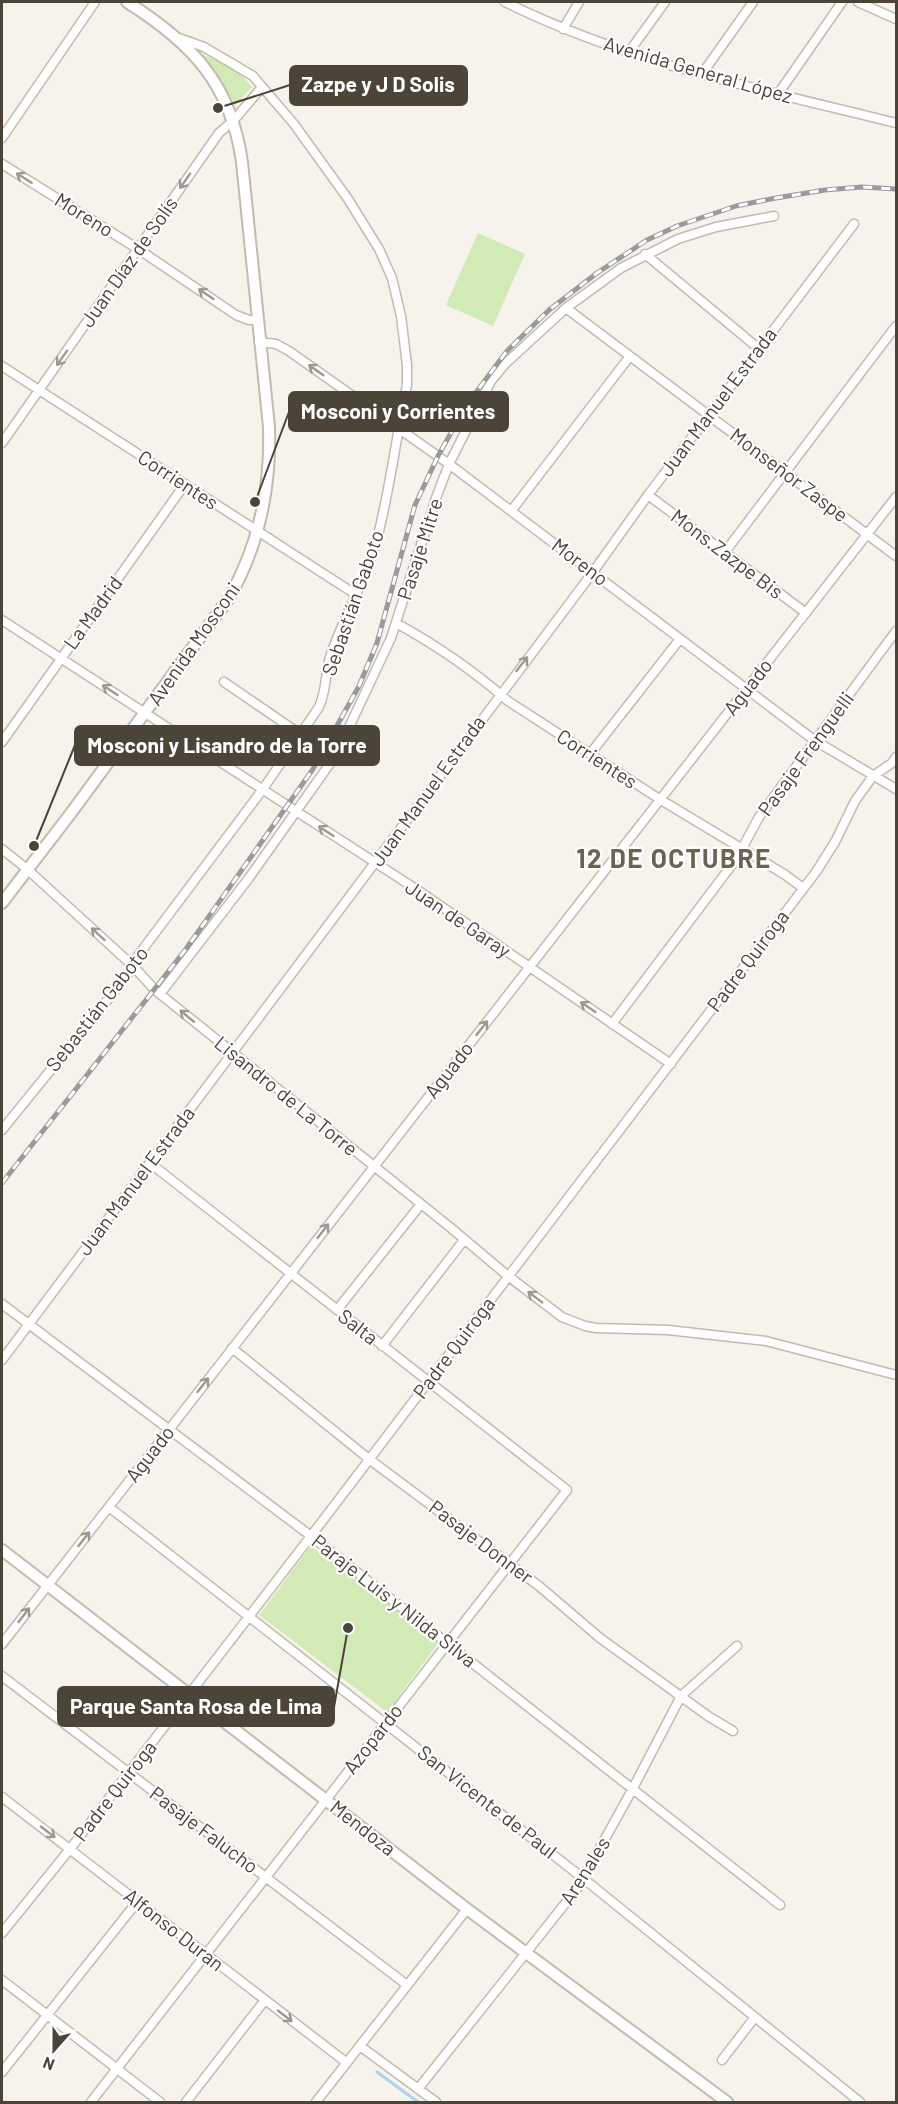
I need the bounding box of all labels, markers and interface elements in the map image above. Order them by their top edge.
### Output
street label: Avenida General López [601,31,796,108]
callout: Zazpe y J D Solis [290,66,467,105]
text: Zazpe y J D Solis [301,71,455,96]
one-way arrow [16,172,33,184]
one-way arrow [179,173,191,189]
street label: Moreno [51,187,118,241]
street label: Juan Díaz de Solís [74,192,182,331]
one-way arrow [198,288,215,300]
street label: Juan Manuel Estrada [653,322,781,481]
one-way arrow [56,350,68,366]
one-way arrow [308,364,324,376]
callout: Mosconi y Corrientes [289,392,508,431]
text: Mosconi y Corrientes [301,398,495,423]
street label: Monseñor Zaspe [726,422,853,526]
street label: Corrientes [134,444,223,514]
street label: Pasaje Mitre [391,495,447,603]
street label: Mons.Zazpe Bis [667,503,788,603]
street label: Sebastián Gaboto [316,527,388,679]
street label: Moreno [548,532,614,590]
street label: La Madrid [58,571,127,654]
street label: Avenida Mosconi [142,577,244,709]
street label: Aguado [718,653,777,719]
one-way arrow [516,657,529,673]
one-way arrow [101,684,118,697]
street label: Pasaje Frenguelli [752,687,858,820]
street label: Juan Manuel Estrada [365,710,490,870]
street label: Corrientes [553,723,642,793]
callout: Mosconi y Lisandro de la Torre [75,726,379,765]
text: Mosconi y Lisandro de la Torre [87,732,367,757]
one-way arrow [318,825,335,837]
district label: 12 DE OCTUBRE [576,842,772,873]
street label: Juan de Garay [401,874,516,962]
street label: Padre Quiroga [701,905,793,1016]
one-way arrow [91,927,106,941]
street label: Sebastián Gaboto [40,941,153,1076]
one-way arrow [580,1001,596,1013]
one-way arrow [180,1009,195,1023]
one-way arrow [475,1020,488,1036]
street label: Lisandro de La Torre [210,1030,363,1160]
street label: Aguado [419,1036,478,1102]
street label: Juan Manuel Estrada [71,1101,199,1260]
one-way arrow [316,1224,329,1240]
one-way arrow [527,1291,543,1303]
street label: Padre Quiroga [407,1292,499,1403]
street label: Salta [334,1303,383,1349]
one-way arrow [197,1378,210,1394]
street label: Aguado [120,1420,179,1486]
street label: Pasaje Donner [425,1494,538,1588]
street label: Paraje Luis y Nilda Silva [308,1528,482,1672]
one-way arrow [77,1532,90,1548]
one-way arrow [18,1607,31,1623]
callout: Parque Santa Rosa de Lima [58,1687,334,1726]
text: Parque Santa Rosa de Lima [70,1693,322,1718]
street label: Azopardo [337,1699,407,1778]
street label: Padre Quiroga [67,1735,161,1845]
street label: San Vicente de Paul [413,1739,562,1863]
street label: Pasaje Falucho [146,1781,264,1878]
street label: Mendoza [326,1794,401,1860]
one-way arrow [39,1826,55,1839]
street label: Arenales [554,1832,614,1909]
street label: Alfonso Duran [120,1883,229,1976]
one-way arrow [277,2009,293,2022]
north arrow [24,2020,84,2080]
text: N [40,2054,57,2075]

